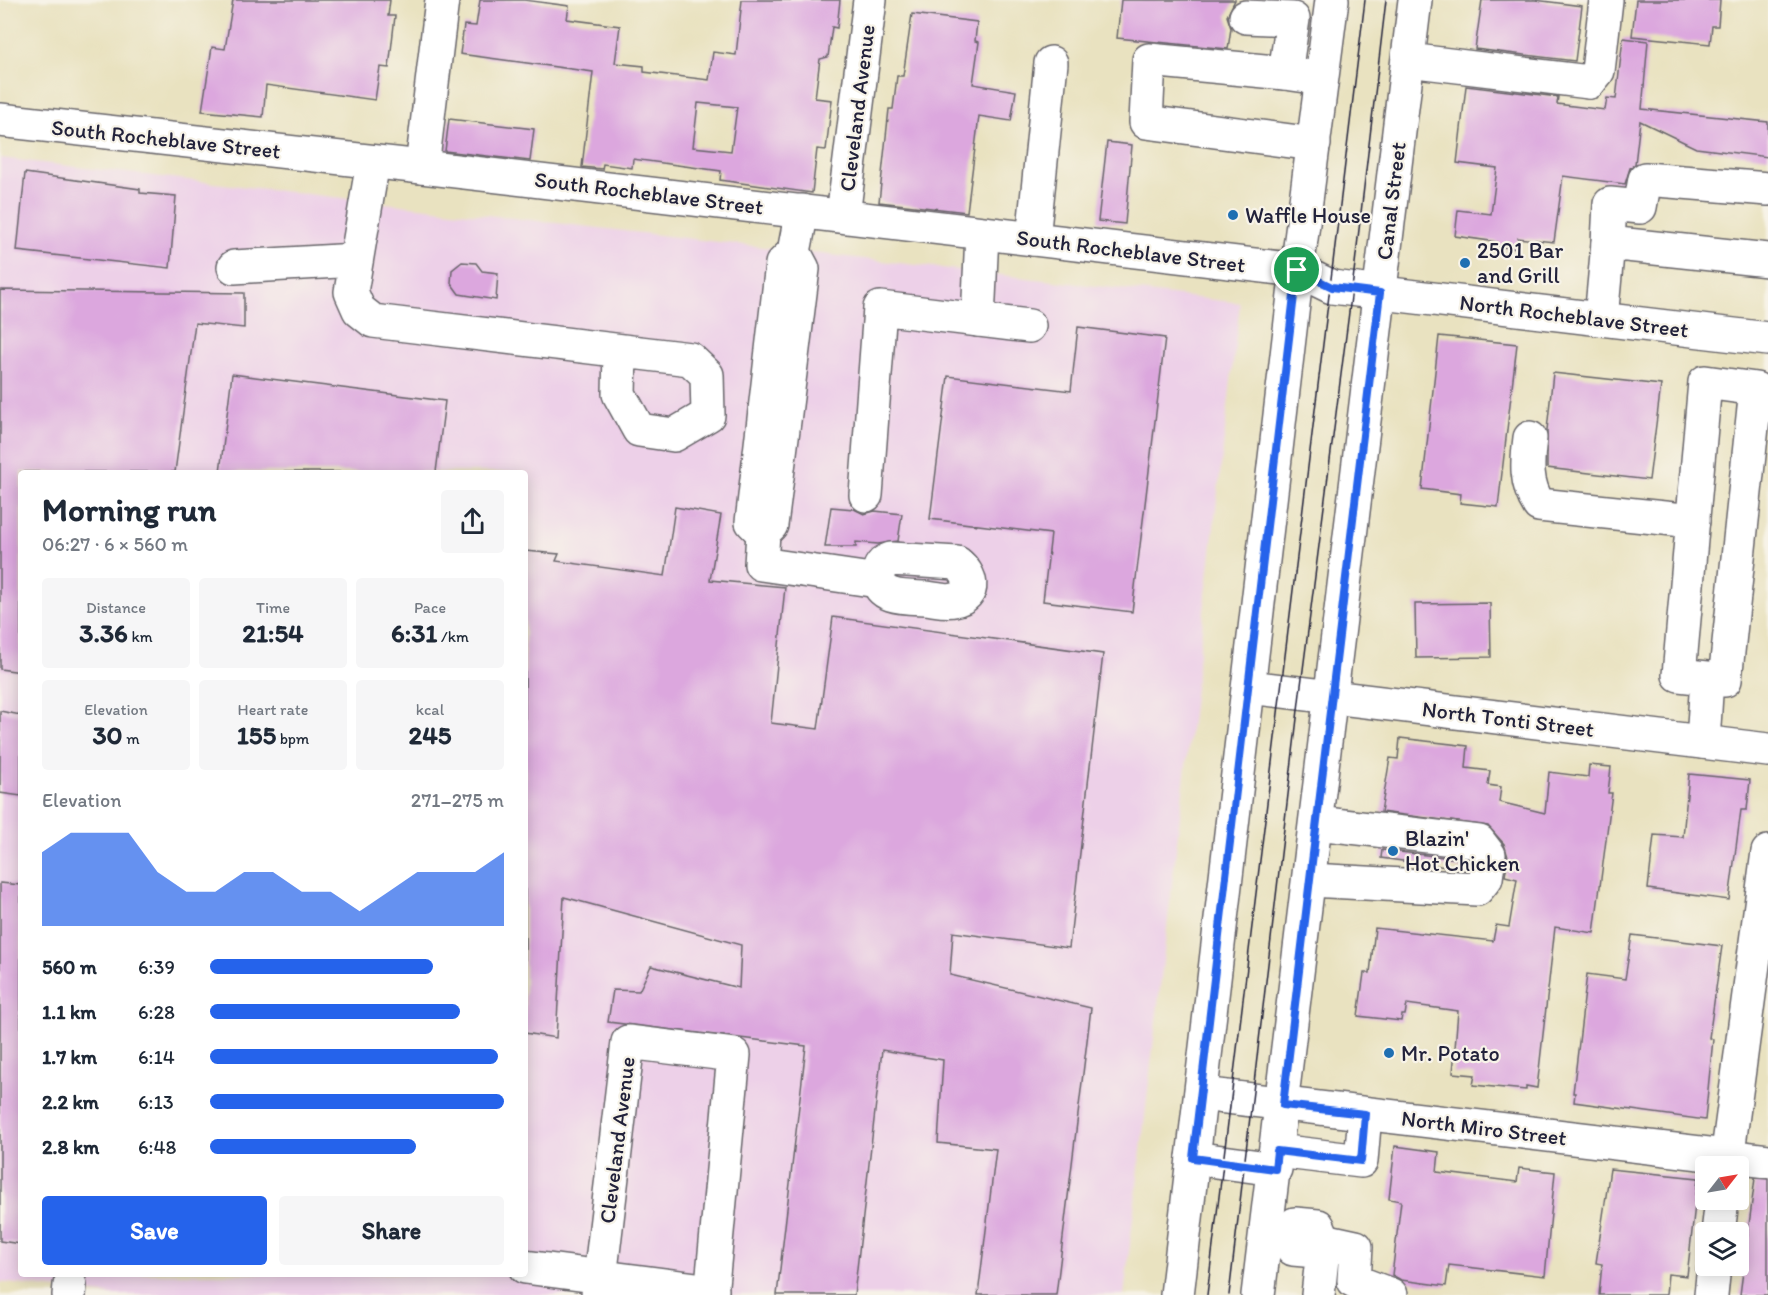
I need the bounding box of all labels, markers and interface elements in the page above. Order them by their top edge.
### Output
street label: Cleveland Avenue [833,23,881,193]
street label: South Rocheblave Street [50,114,282,164]
street label: Canal Street [1370,140,1412,262]
street label: South Rocheblave Street [533,166,765,220]
place label: Waffle House [1245,202,1371,229]
marker: Waffle House [1226,208,1240,222]
street label: South Rocheblave Street [1015,224,1247,278]
place label: 2501 Bar and Grill [1477,237,1564,289]
pin [1271,244,1322,295]
icon: arrive [1280,253,1313,286]
marker: 2501 Bar and Grill [1458,256,1472,270]
street label: North Rocheblave Street [1458,289,1690,343]
text: Morning run [42,490,217,529]
button: share [441,490,504,553]
text: 06:27 · 6 × 560 m [42,532,188,556]
text: Distance [86,598,146,617]
text: Time [256,598,290,617]
text: Pace [414,598,446,617]
text: 3.36 [79,617,128,649]
text: 21:54 [242,617,304,649]
text: 6:31 [391,617,437,649]
text: km [128,627,153,646]
text: /km [437,627,469,646]
street label: North Tonti Street [1420,695,1596,743]
text: Elevation [84,700,148,719]
text: Heart rate [238,700,308,719]
text: kcal [416,700,444,719]
text: 30 [92,719,123,751]
text: 155 [237,719,276,751]
text: 245 [409,719,451,751]
text: m [123,729,140,748]
text: bpm [276,729,309,748]
text: Elevation [42,788,121,812]
text: 271–275 m [411,788,504,812]
place label: Blazin' Hot Chicken [1405,825,1520,877]
marker: Blazin' Hot Chicken [1386,844,1400,858]
text: 560 m [42,955,97,979]
text: 6:39 [138,955,175,979]
text: 1.1 km [42,1000,96,1024]
text: 6:28 [138,1000,175,1024]
place label: Mr. Potato [1401,1040,1500,1067]
text: 1.7 km [42,1045,97,1069]
text: 6:14 [138,1045,175,1069]
marker: Mr. Potato [1382,1046,1396,1060]
street label: Cleveland Avenue [593,1055,641,1225]
text: 2.2 km [42,1090,99,1114]
text: 6:13 [138,1090,174,1114]
street label: North Miro Street [1400,1104,1568,1152]
text: 2.8 km [42,1135,99,1159]
text: 6:48 [138,1135,176,1159]
north arrow [1695,1156,1749,1210]
map controls [1695,1156,1749,1276]
button: Save [42,1196,267,1265]
button: Share [279,1196,504,1265]
button: layers [1695,1222,1749,1276]

